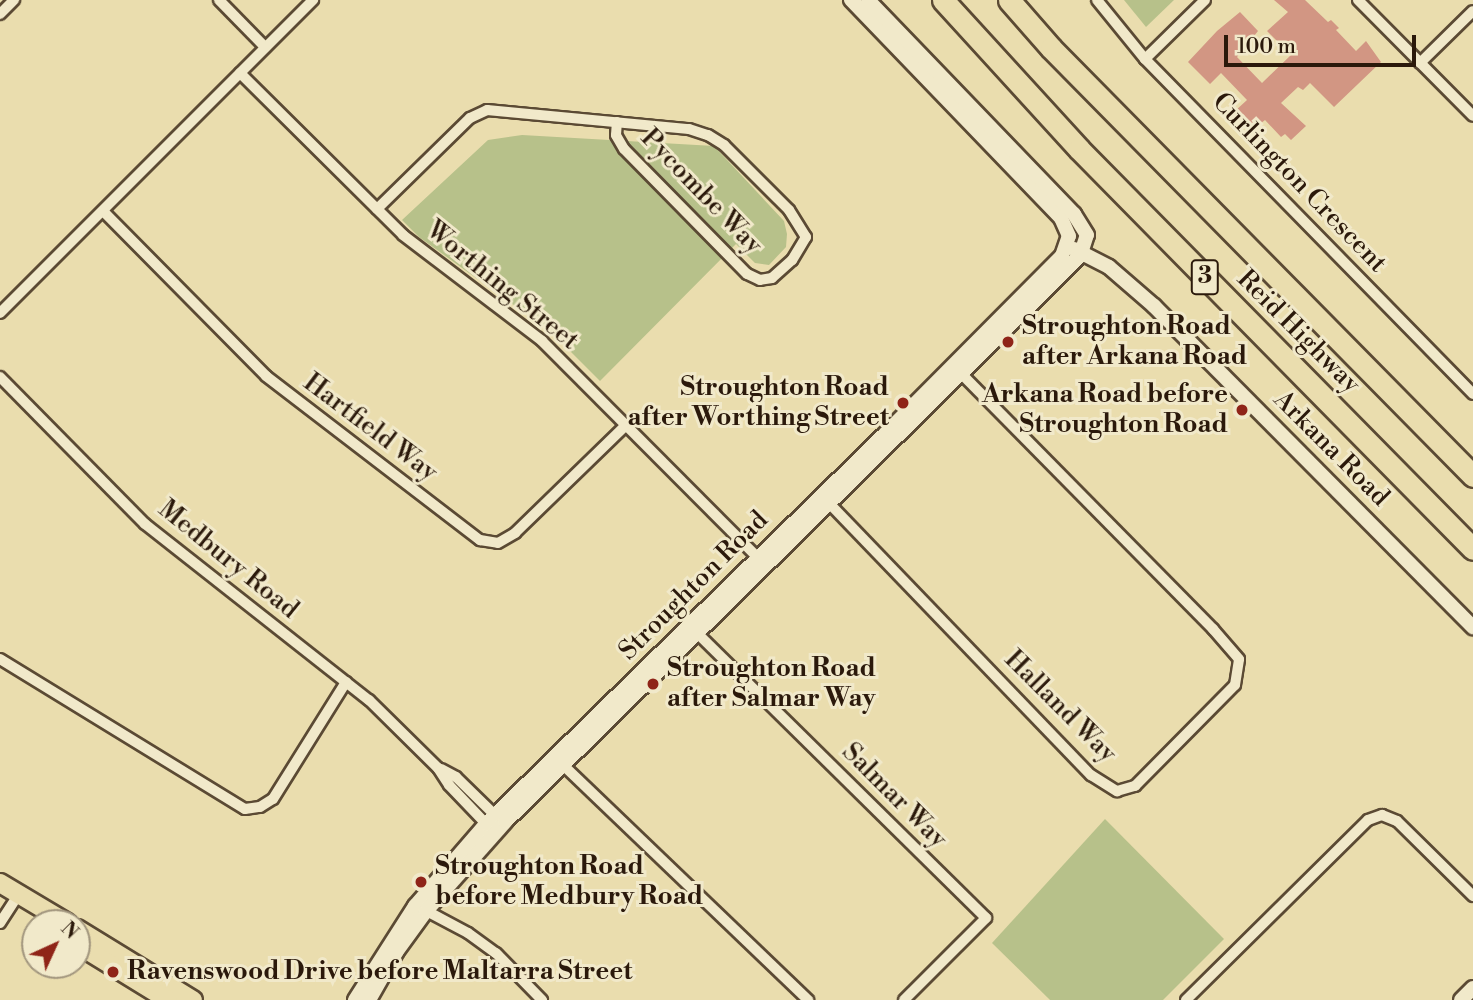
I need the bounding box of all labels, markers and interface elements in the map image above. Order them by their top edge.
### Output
scale bar [1228,21,1420,65]
text: 100 m [1237,34,1296,60]
street label: Curlington Crescent [1205,87,1393,279]
street label: Pycombe Way [634,123,768,261]
street label: Worthing Street [420,215,584,357]
road number: 3 [1189,256,1221,298]
street label: Reid Highway [1230,264,1366,400]
place label: Stroughton Road after Arkana Road [1022,311,1247,372]
marker: Stroughton Road after Arkana Road [1000,334,1016,350]
street label: Hartfield Way [297,368,443,488]
place label: Stroughton Road after Worthing Street [627,372,889,434]
place label: Arkana Road before Stroughton Road [982,379,1228,440]
street label: Arkana Road [1267,385,1395,513]
marker: Stroughton Road after Worthing Street [895,395,911,411]
marker: Arkana Road before Stroughton Road [1234,402,1250,418]
street label: Medbury Road [152,494,304,626]
street label: Stroughton Road [613,505,775,667]
street label: Halland Way [997,644,1123,770]
place label: Stroughton Road after Salmar Way [667,653,876,714]
marker: Stroughton Road after Salmar Way [645,676,661,692]
street label: Salmar Way [835,737,953,855]
place label: Stroughton Road before Medbury Road [435,851,703,912]
marker: Stroughton Road before Medbury Road [413,874,429,890]
north arrow [21,909,91,979]
text: N [56,917,83,944]
place label: Ravenswood Drive before Maltarra Street [127,956,632,988]
marker: Ravenswood Drive before Maltarra Street [105,964,121,980]

